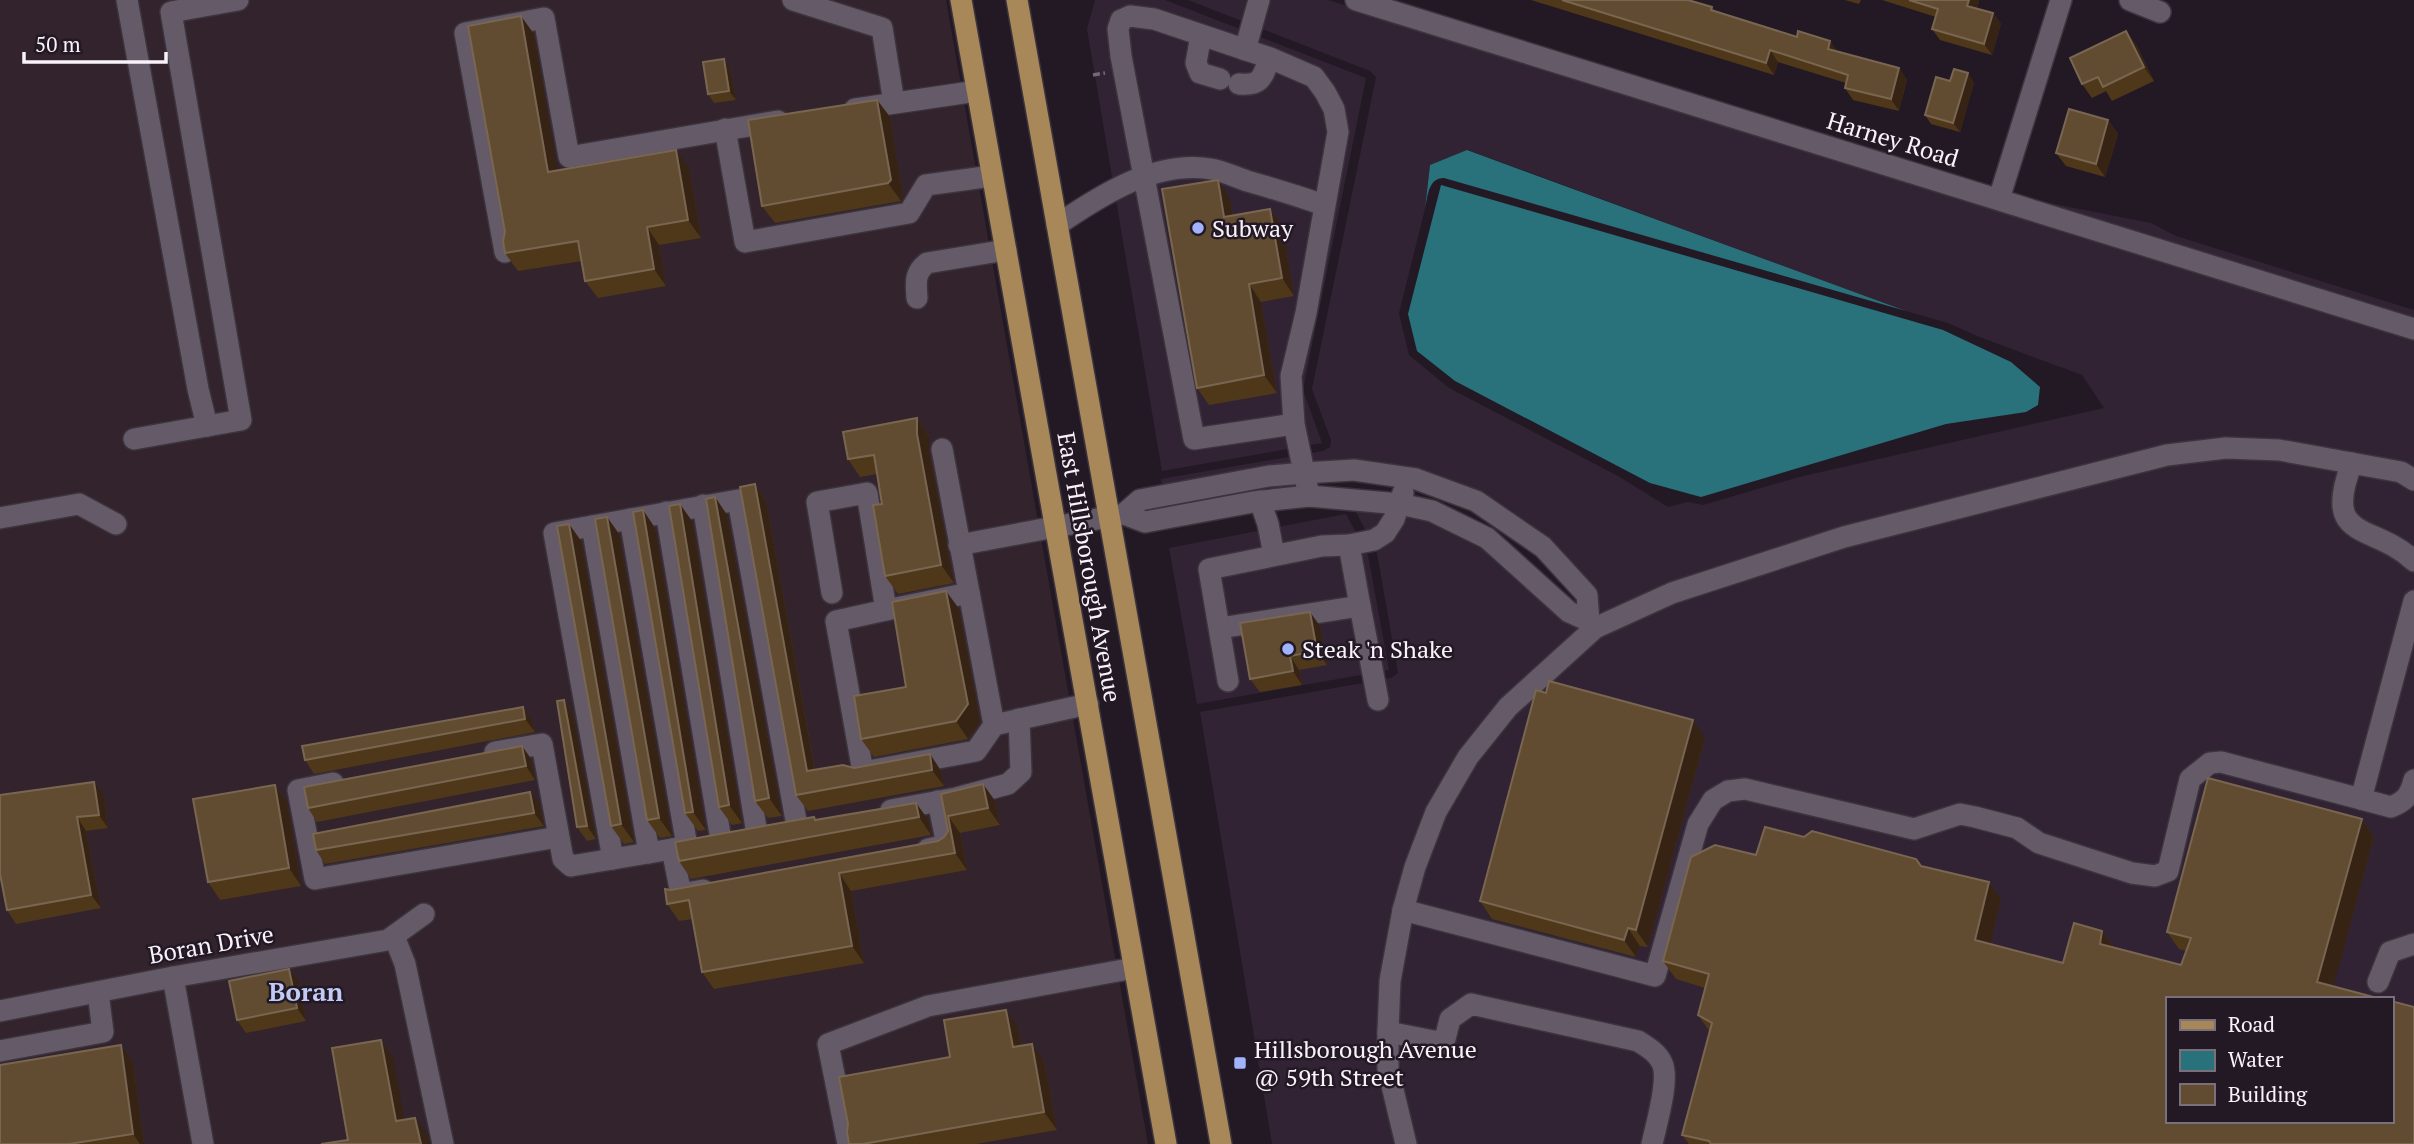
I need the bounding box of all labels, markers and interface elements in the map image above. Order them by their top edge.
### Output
scale bar [24,21,166,65]
text: 50 m [35,30,81,58]
street label: Harney Road [1823,104,1963,174]
place label: Subway [1212,212,1294,244]
marker: Subway [1190,220,1206,236]
street label: East Hillsborough Avenue [1050,429,1130,705]
place label: Steak 'n Shake [1302,633,1453,665]
marker: Steak 'n Shake [1280,641,1296,657]
street label: Boran Drive [146,917,276,971]
district label: Boran [269,974,344,1008]
legend [2166,997,2393,1123]
text: Road [2228,1010,2275,1038]
place label: Hillsborough Avenue @ 59th Street [1254,1033,1477,1093]
text: Water [2228,1045,2283,1073]
marker: Hillsborough Avenue @ 59th Street [1232,1055,1248,1071]
text: Building [2228,1080,2308,1108]

